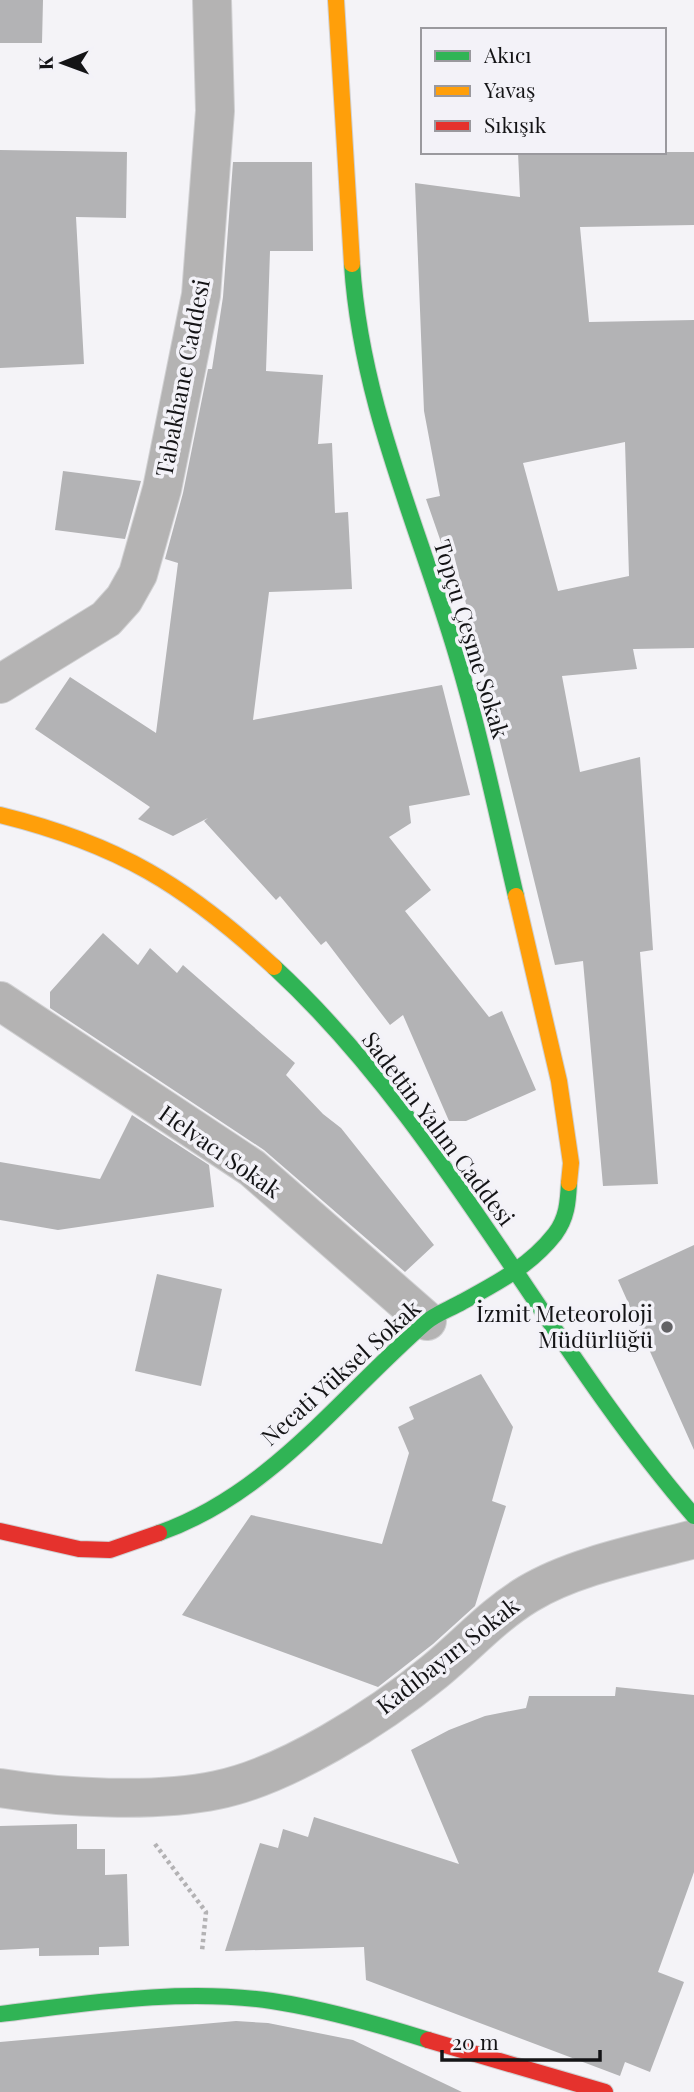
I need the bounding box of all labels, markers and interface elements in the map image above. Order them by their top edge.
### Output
north arrow [28,28,98,98]
legend [421,28,666,154]
text: Akıcı [483,40,531,68]
text: K [32,56,58,70]
text: Yavaş [483,75,535,103]
text: Sıkışık [484,110,547,138]
street label: Tabakhane Caddesi [147,276,216,479]
street label: Topçu Çeşme Sokak [427,535,518,742]
street label: Sadettin Yalım Caddesi [356,1025,523,1232]
street label: Helvacı Sokak [154,1097,288,1205]
street label: Necati Yüksel Sokak [254,1292,427,1452]
place label: İzmit Meteoroloji Müdürlüğü [476,1297,653,1354]
marker: İzmit Meteoroloji Müdürlüğü [659,1319,675,1335]
street label: Kadıbayırı Sokak [369,1589,525,1720]
scale bar [442,2018,600,2062]
text: 20 m [452,2027,499,2055]

